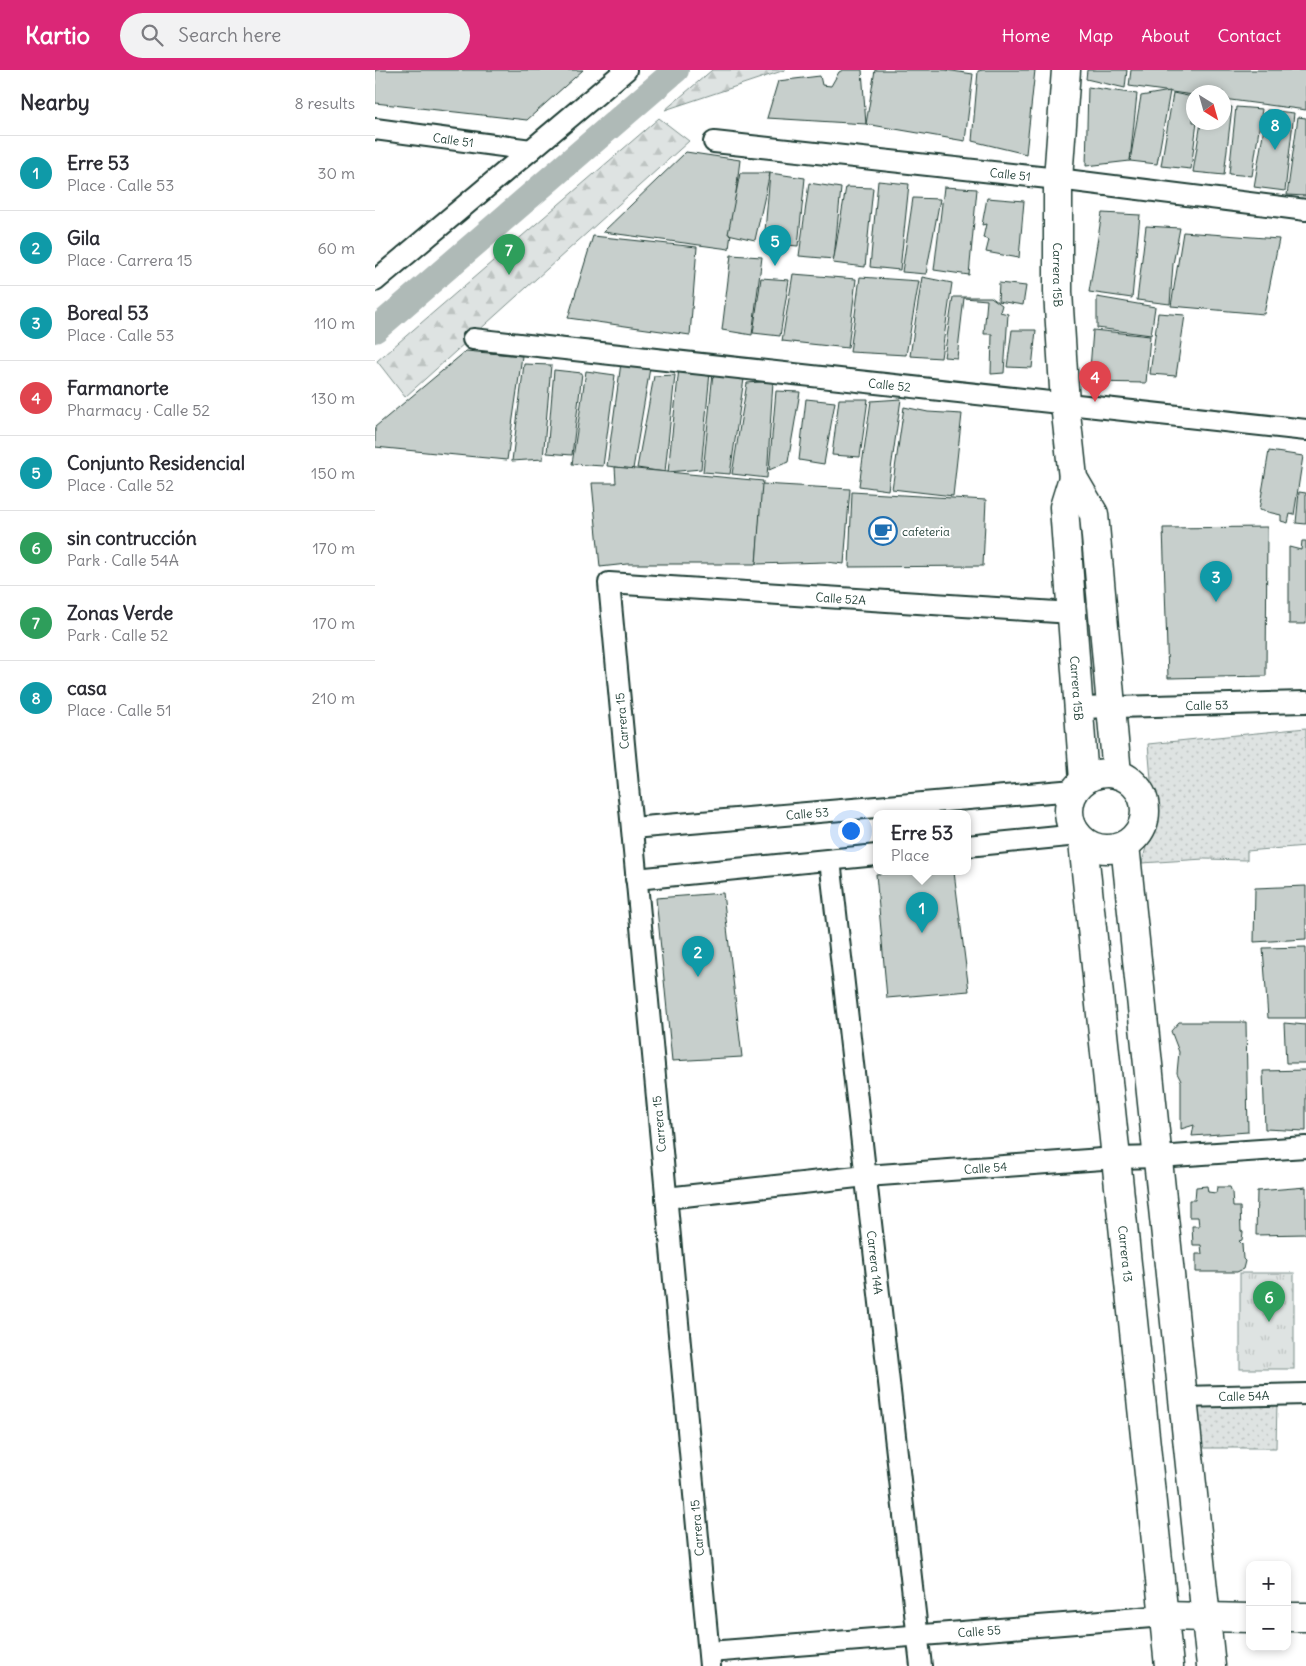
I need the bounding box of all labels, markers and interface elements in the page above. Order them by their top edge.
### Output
search box [120,13,470,58]
text: Kartio [25,20,90,50]
icon: search [138,21,166,49]
text: Search here [178,23,281,47]
text: Home [1002,24,1050,47]
text: Map [1078,24,1113,47]
text: About [1141,24,1189,47]
text: Contact [1217,24,1281,47]
north arrow [1186,85,1231,130]
text: Nearby [20,89,90,116]
text: 8 results [294,93,355,113]
pin: 8 [1259,109,1291,150]
street label: Calle 51 [432,129,475,150]
text: Erre 53 [67,151,129,175]
text: 1 [33,163,39,183]
text: 30 m [318,163,355,183]
street label: Calle 51 [989,164,1032,184]
text: Place · Calle 53 [67,175,174,195]
pin: 5 [759,225,791,266]
text: Gila [67,226,100,250]
pin: 7 [493,234,525,275]
text: 2 [32,238,40,258]
text: 60 m [317,238,355,258]
street label: Carrera 15B [1051,242,1066,308]
text: Place · Carrera 15 [67,250,193,270]
text: Boreal 53 [67,301,149,325]
text: 3 [31,313,41,333]
text: 110 m [314,313,355,333]
text: Place · Calle 53 [67,325,174,345]
pin: 4 [1079,361,1111,402]
street label: Calle 52 [867,375,912,394]
text: Farmanorte [67,376,169,400]
text: 4 [31,388,41,408]
text: 130 m [311,388,355,408]
text: Pharmacy · Calle 52 [67,400,210,420]
text: Conjunto Residencial [67,451,245,475]
text: 5 [31,463,41,483]
text: 150 m [311,463,355,483]
text: Place · Calle 52 [67,475,174,495]
cafe icon: cafeteria [868,516,898,546]
place label: cafeteria [902,524,950,539]
text: sin contrucción [67,526,197,550]
text: 6 [31,538,41,558]
text: 170 m [312,538,355,558]
text: Park · Calle 54A [67,550,179,570]
pin: 3 [1200,561,1232,602]
street label: Calle 52A [815,589,867,607]
text: Zonas Verde [67,601,173,625]
text: 7 [32,613,40,633]
text: 170 m [312,613,355,633]
text: Park · Calle 52 [67,625,168,645]
street label: Carrera 15B [1067,655,1087,721]
text: casa [67,676,107,700]
text: 8 [31,688,41,708]
text: 210 m [312,688,355,708]
street label: Carrera 15 [612,692,632,750]
street label: Calle 53 [1185,697,1229,713]
text: Place · Calle 51 [67,700,172,720]
street label: Calle 53 [785,804,830,822]
popup [873,810,971,875]
your location [838,818,864,844]
text: Erre 53 [891,821,953,845]
text: Place [891,845,930,865]
pin: 1 [906,892,938,933]
pin: 2 [682,936,714,977]
street label: Carrera 15 [649,1095,669,1153]
street label: Calle 54 [963,1158,1008,1176]
street label: Carrera 13 [1116,1225,1136,1283]
street label: Carrera 14A [864,1230,887,1296]
pin: 6 [1253,1281,1285,1322]
street label: Calle 54A [1218,1387,1270,1404]
street label: Carrera 15 [687,1499,707,1557]
map controls [1246,1561,1291,1651]
button: + [1246,1561,1291,1606]
button: − [1246,1606,1291,1651]
street label: Calle 55 [957,1621,1001,1640]

